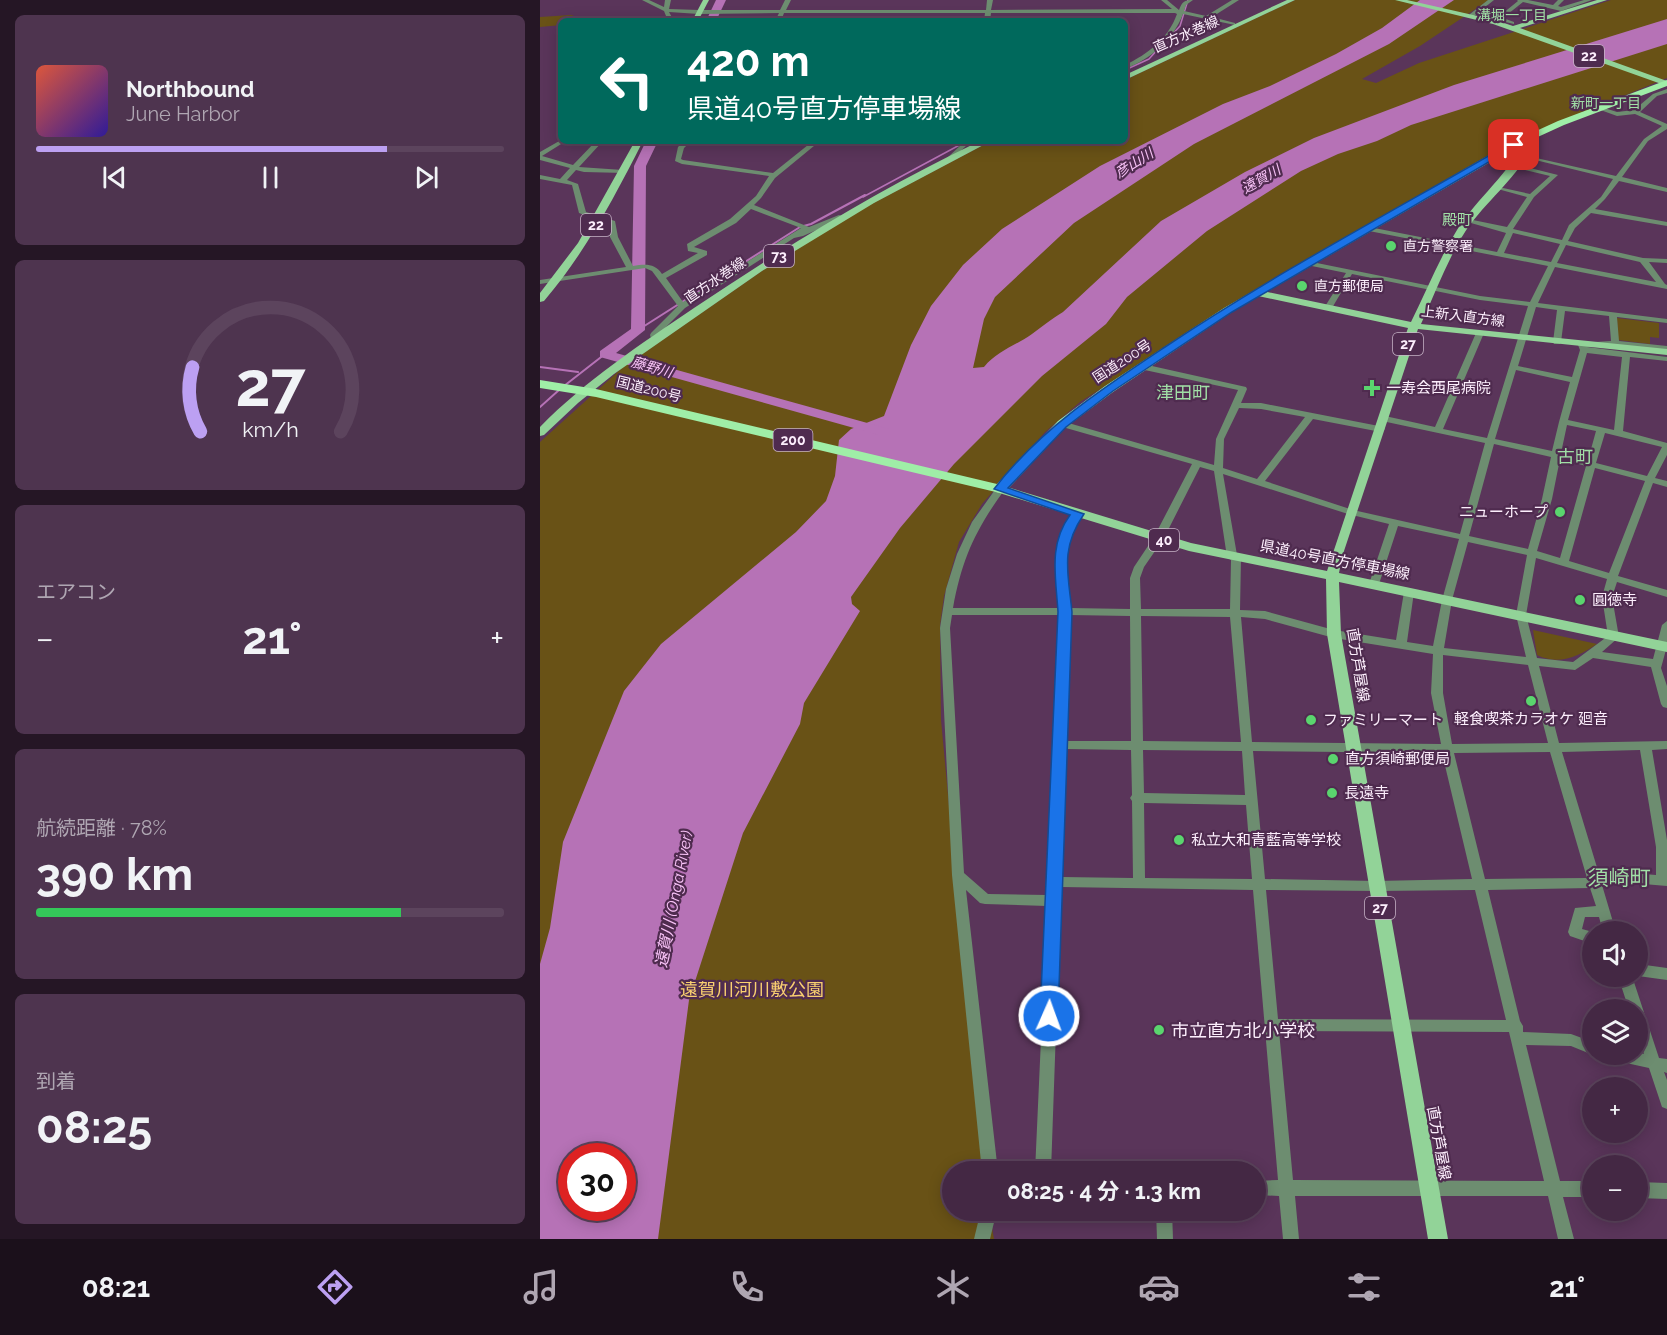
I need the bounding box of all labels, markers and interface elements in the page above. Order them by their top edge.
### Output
district label: 溝堀一丁目 [1477,7,1547,23]
street label: 直方水巻線 [1151,12,1221,56]
text: 420 m [687,37,810,86]
icon: left [588,42,666,120]
road number: 22 [1574,45,1604,67]
text: Northbound [126,76,255,102]
text: 県道40号直方停車場線 [687,93,961,124]
district label: 新町一丁目 [1571,95,1641,111]
text: June Harbor [126,102,240,126]
pin [1488,119,1539,170]
icon: arrive [1497,128,1530,161]
water label: 彦山川 [1112,144,1158,181]
icon: previous [98,161,131,194]
icon: pause [254,161,287,194]
icon: next [410,161,443,194]
water label: 遠賀川 [1239,161,1285,196]
district label: 殿町 [1442,211,1472,229]
road number: 22 [581,214,611,236]
place label: 直方警察署 [1403,238,1473,254]
marker: 直方警察署 [1384,239,1398,253]
road number: 73 [764,245,794,267]
street label: 直方水巻線 [682,254,748,306]
place label: 直方郵便局 [1314,278,1384,294]
marker: 直方郵便局 [1295,279,1309,293]
street label: 上新入直方線 [1420,303,1506,329]
road number: 27 [1393,333,1423,355]
street label: 国道200号 [1090,336,1154,386]
text: 27 [235,347,306,421]
water label: 藤野川 [630,354,676,381]
street label: 国道200号 [615,373,683,405]
marker: 一寿会西尾病院 [1363,379,1381,397]
place label: 一寿会西尾病院 [1386,379,1491,397]
district label: 津田町 [1156,382,1210,403]
text: km/h [242,417,298,442]
road number: 200 [774,429,812,451]
district label: 古町 [1557,446,1593,467]
place label: ニューホープ [1459,503,1548,521]
marker: ニューホープ [1553,505,1567,519]
road number: 40 [1149,529,1179,551]
street label: 県道40号直方停車場線 [1258,537,1412,583]
text: エアコン [36,580,116,604]
place label: 圓徳寺 [1592,591,1637,609]
marker: 圓徳寺 [1573,593,1587,607]
text: 21° [242,612,302,665]
text: − [36,619,54,658]
text: + [490,619,504,658]
street label: 直方芦屋線 [1343,627,1373,703]
marker: 軽食喫茶カラオケ 廻音 [1524,694,1538,708]
place label: 軽食喫茶カラオケ 廻音 [1454,710,1608,728]
place label: ファミリーマート [1323,711,1443,729]
marker: ファミリーマート [1304,713,1318,727]
place label: 直方須崎郵便局 [1345,750,1450,768]
marker: 直方須崎郵便局 [1326,752,1340,766]
place label: 長遠寺 [1344,784,1389,802]
marker: 長遠寺 [1325,786,1339,800]
text: 航続距離 · 78% [36,816,167,840]
water label: 遠賀川 (Onga River) [651,829,697,969]
place label: 私立大和青藍高等学校 [1191,831,1341,849]
marker: 私立大和青藍高等学校 [1172,833,1186,847]
text: 390 km [36,848,193,901]
district label: 須崎町 [1588,865,1651,890]
road number: 27 [1365,897,1395,919]
map controls [1582,921,1648,1221]
button: sound [1582,921,1648,987]
park label: 遠賀川河川敷公園 [680,979,824,1000]
position arrow [1017,984,1081,1048]
button: layers [1582,999,1648,1065]
place label: 市立直方北小学校 [1171,1020,1315,1041]
marker: 市立直方北小学校 [1152,1023,1166,1037]
text: 到着 [36,1069,76,1093]
button: + [1582,1077,1648,1143]
text: 08:25 [36,1101,152,1154]
street label: 直方芦屋線 [1424,1104,1454,1182]
speed limit sign: 30 [558,1143,636,1221]
button: − [1582,1155,1648,1221]
text: 08:25 · 4 分 · 1.3 km [1007,1178,1201,1204]
icon: directions [314,1266,356,1308]
icon: music [520,1266,562,1308]
icon: phone [726,1266,768,1308]
icon: climate [932,1266,974,1308]
icon: car [1138,1266,1180,1308]
icon: filters [1343,1266,1385,1308]
text: 08:21 [82,1272,150,1303]
text: 21° [1549,1272,1585,1303]

